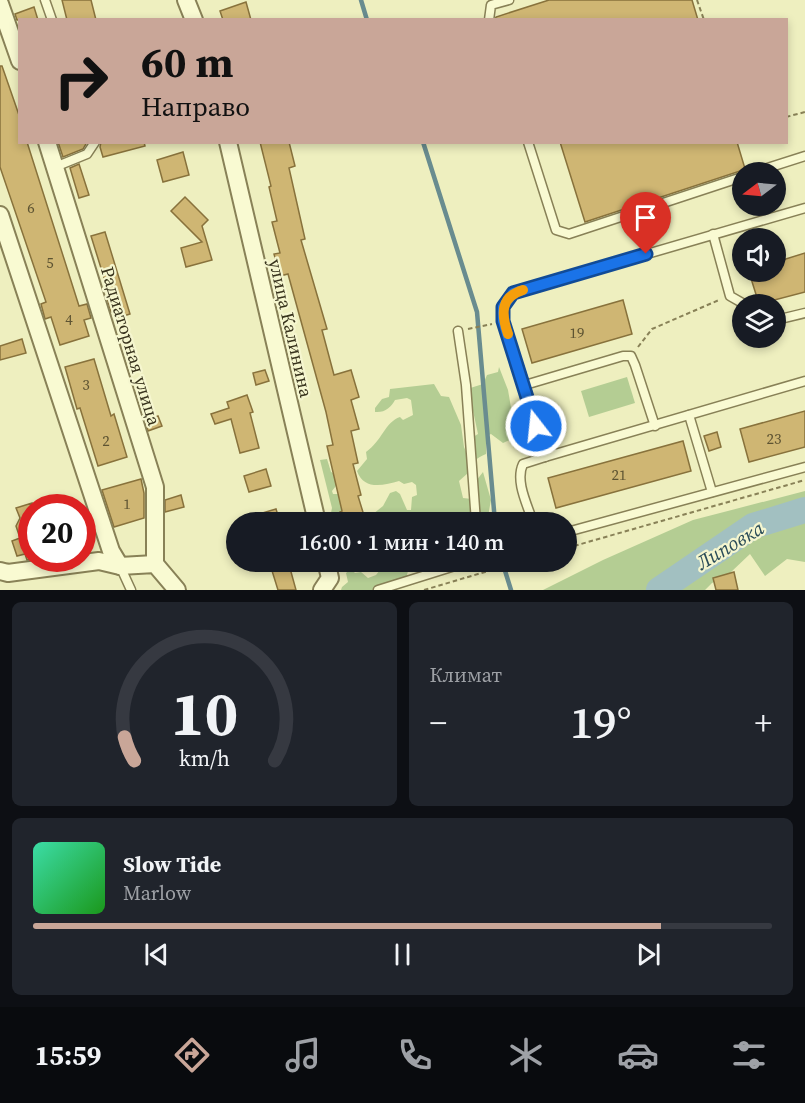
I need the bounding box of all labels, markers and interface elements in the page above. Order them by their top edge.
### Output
text: 60 m [141,33,234,91]
icon: right [42,42,120,120]
text: Направо [141,88,250,125]
north arrow [732,162,786,216]
map controls [732,162,786,348]
pin [620,192,671,254]
house number: 6 [27,197,35,218]
icon: arrive [629,201,662,234]
button: sound [732,228,786,282]
house number: 5 [46,252,54,273]
street label: улица Калинина [263,256,319,400]
street label: Радиаторная улица [95,263,167,429]
button: layers [732,294,786,348]
house number: 4 [65,309,73,330]
house number: 19 [569,322,585,343]
house number: 3 [82,374,90,395]
position arrow [504,394,568,458]
house number: 23 [766,428,782,449]
house number: 2 [102,430,110,451]
house number: 21 [611,464,627,485]
house number: 1 [123,493,131,514]
speed limit sign: 20 [18,494,96,572]
water label: Липовка [690,514,770,577]
text: 16:00 · 1 мин · 140 m [299,527,504,557]
text: Климат [430,661,502,689]
text: 10 [170,670,238,756]
text: 19° [570,691,632,753]
text: − [430,700,447,745]
text: + [755,700,772,745]
text: km/h [179,744,230,773]
text: Slow Tide [123,849,221,879]
text: Marlow [123,879,191,907]
icon: previous [140,938,173,971]
icon: pause [386,938,419,971]
icon: next [632,938,665,971]
icon: directions [171,1034,213,1076]
icon: music [282,1034,324,1076]
icon: phone [394,1034,436,1076]
icon: climate [505,1034,547,1076]
icon: car [617,1034,659,1076]
icon: filters [728,1034,770,1076]
text: 15:59 [35,1037,101,1074]

